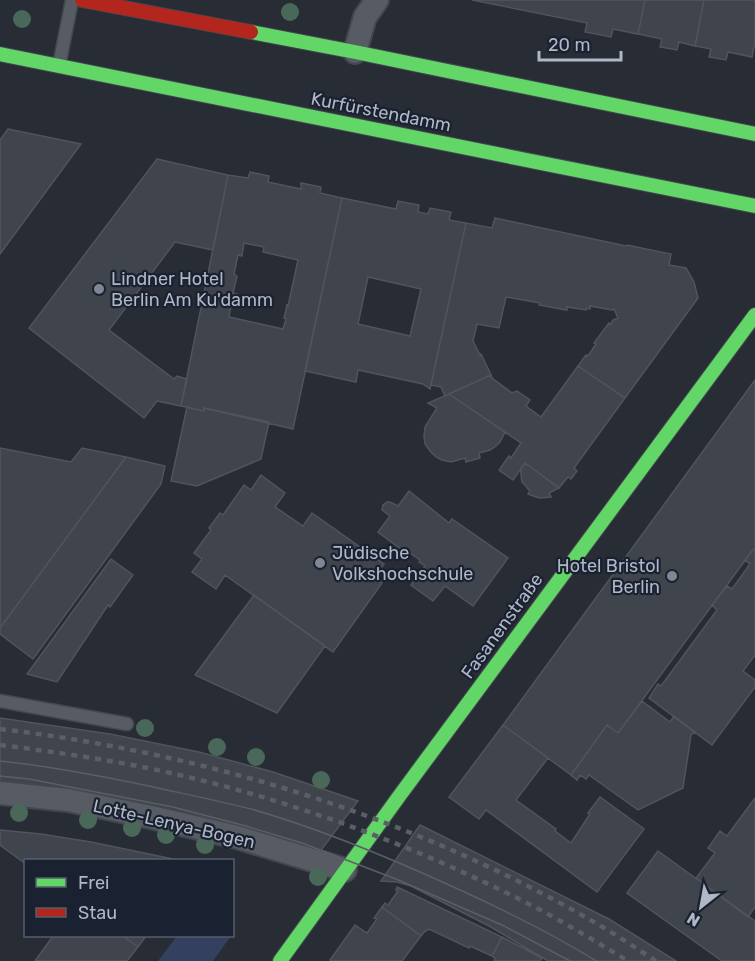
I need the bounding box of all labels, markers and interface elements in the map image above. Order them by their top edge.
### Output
scale bar [539,24,622,62]
text: 20 m [548,34,590,56]
street label: Kurfürstendamm [309,88,453,136]
place label: Lindner Hotel Berlin Am Ku'damm [111,268,273,311]
marker: Lindner Hotel Berlin Am Ku'damm [92,282,106,296]
place label: Jüdische Volkshochschule [332,542,473,585]
place label: Hotel Bristol Berlin [557,555,660,598]
marker: Jüdische Volkshochschule [313,556,327,570]
street label: Fasanenstraße [457,569,547,683]
marker: Hotel Bristol Berlin [665,569,679,583]
street label: Lotte-Lenya-Bogen [91,795,257,853]
legend [24,859,234,937]
text: Frei [78,872,109,894]
north arrow [671,877,731,937]
text: Stau [78,902,117,924]
text: N [684,908,703,931]

